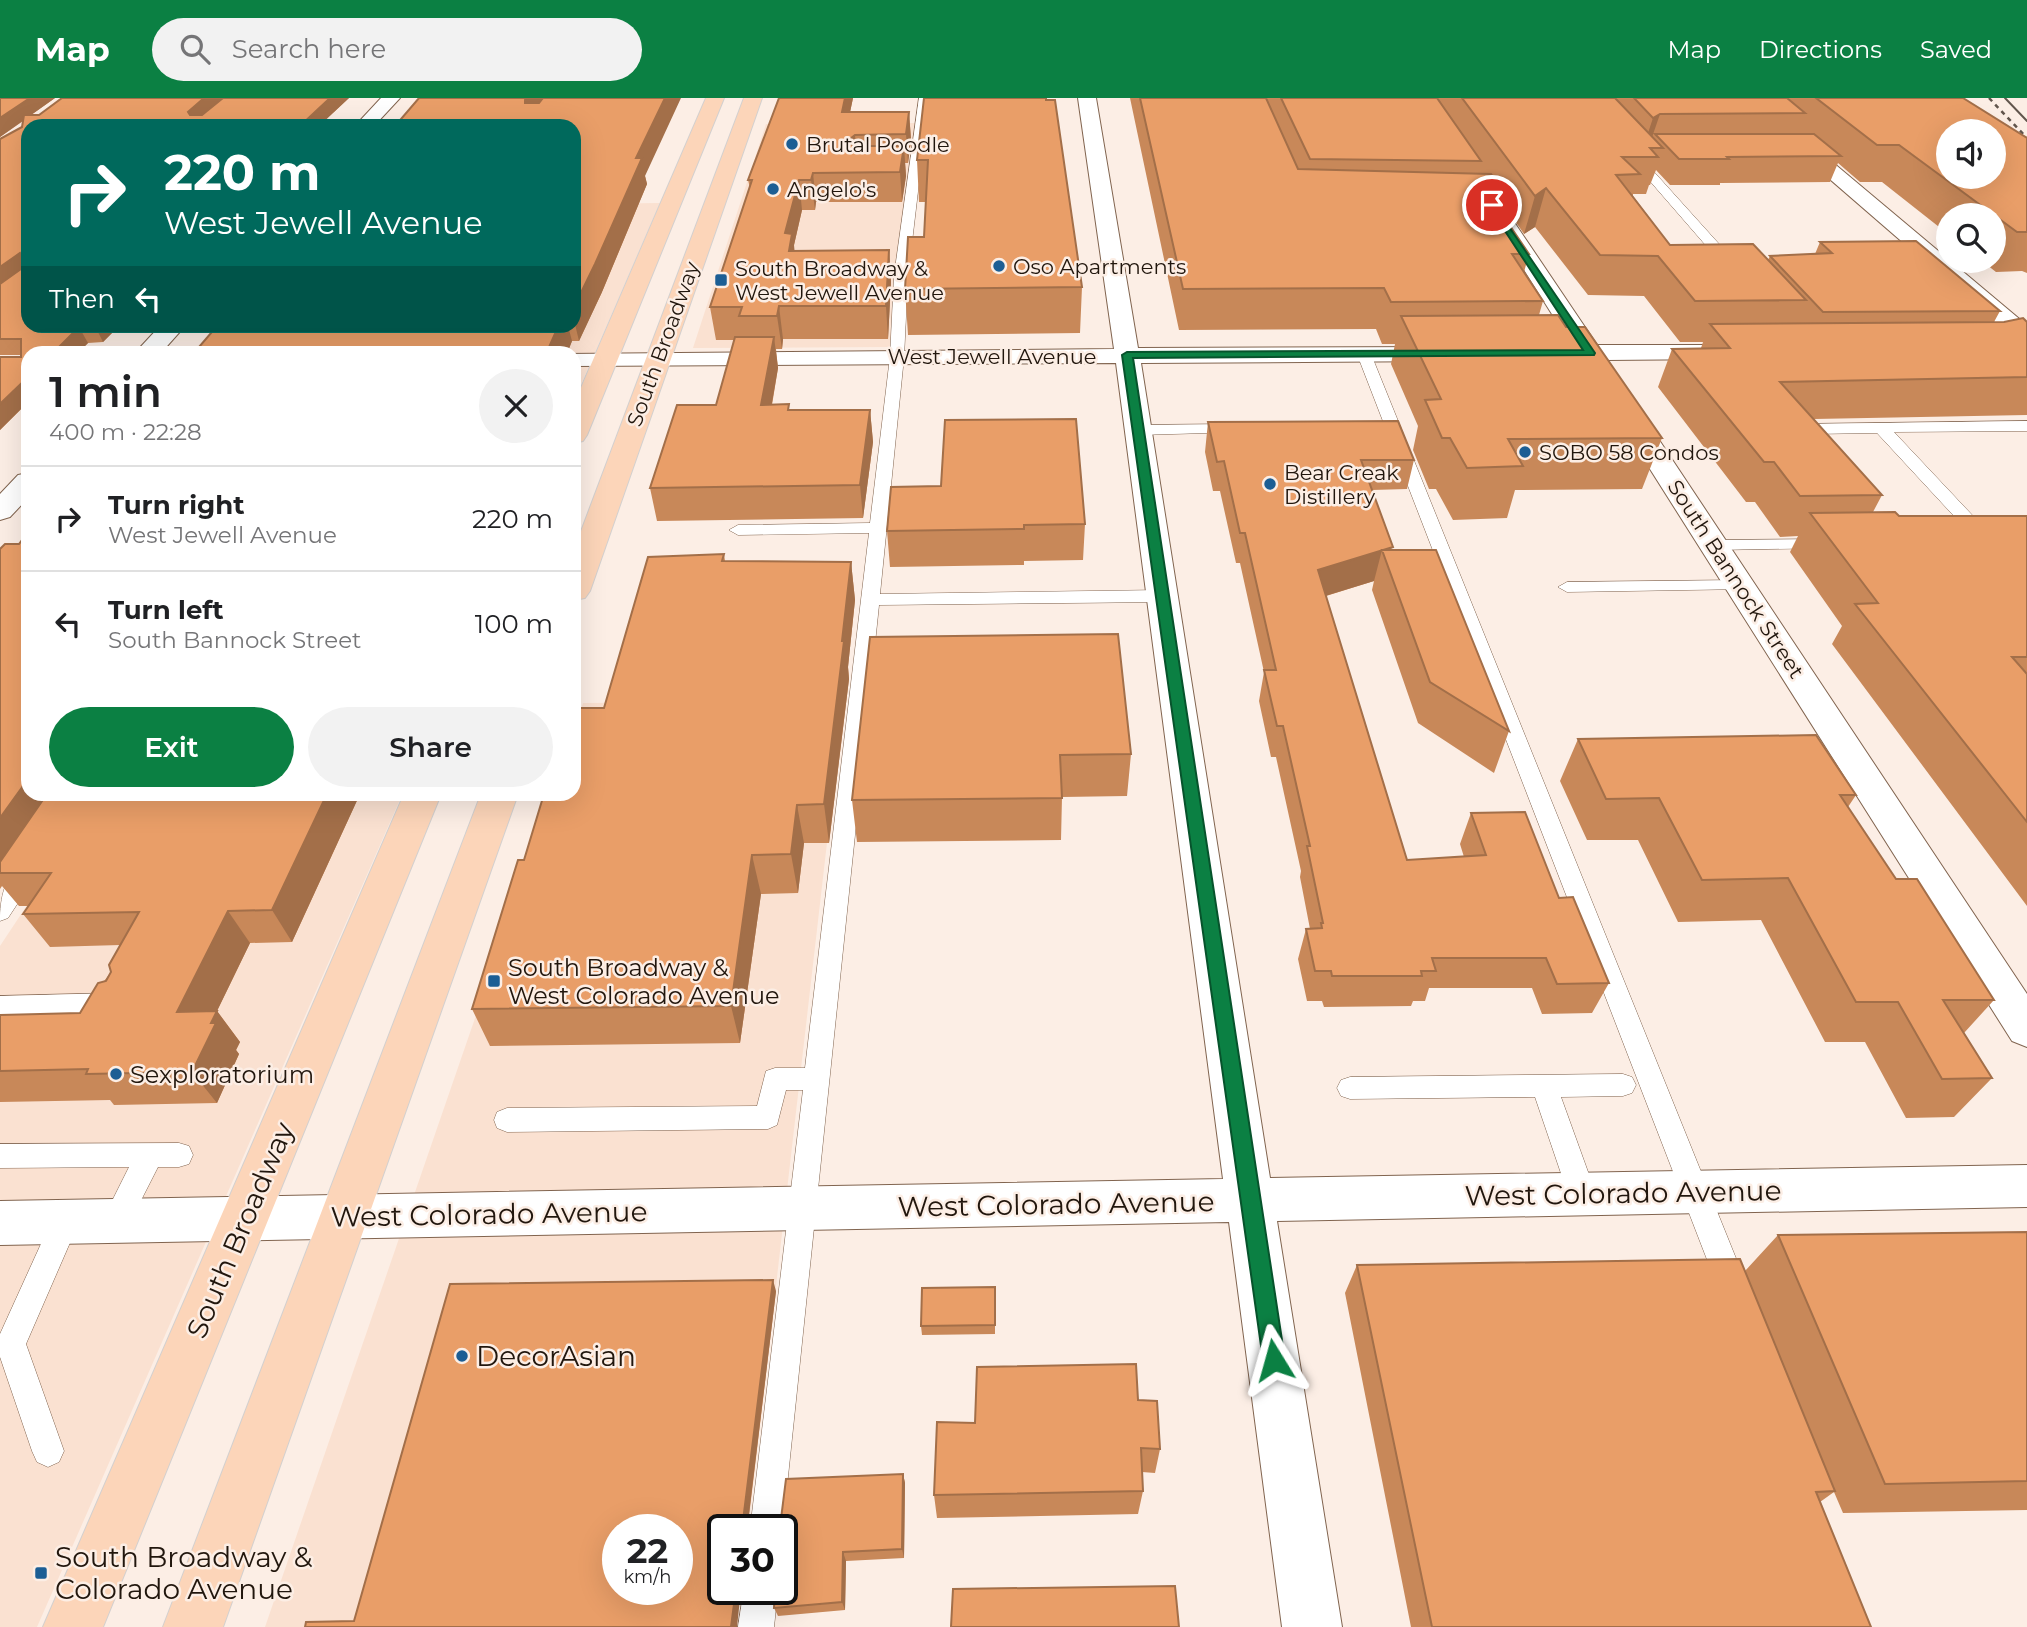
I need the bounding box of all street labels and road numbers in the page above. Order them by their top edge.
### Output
street label: South Broadway [622,258,705,430]
street label: West Jewell Avenue [887,344,1097,369]
street label: South Bannock Street [1662,475,1810,683]
street label: South Broadway [179,1116,301,1343]
street label: West Colorado Avenue [1464,1173,1782,1213]
street label: West Colorado Avenue [897,1184,1215,1224]
street label: West Colorado Avenue [330,1194,648,1234]

